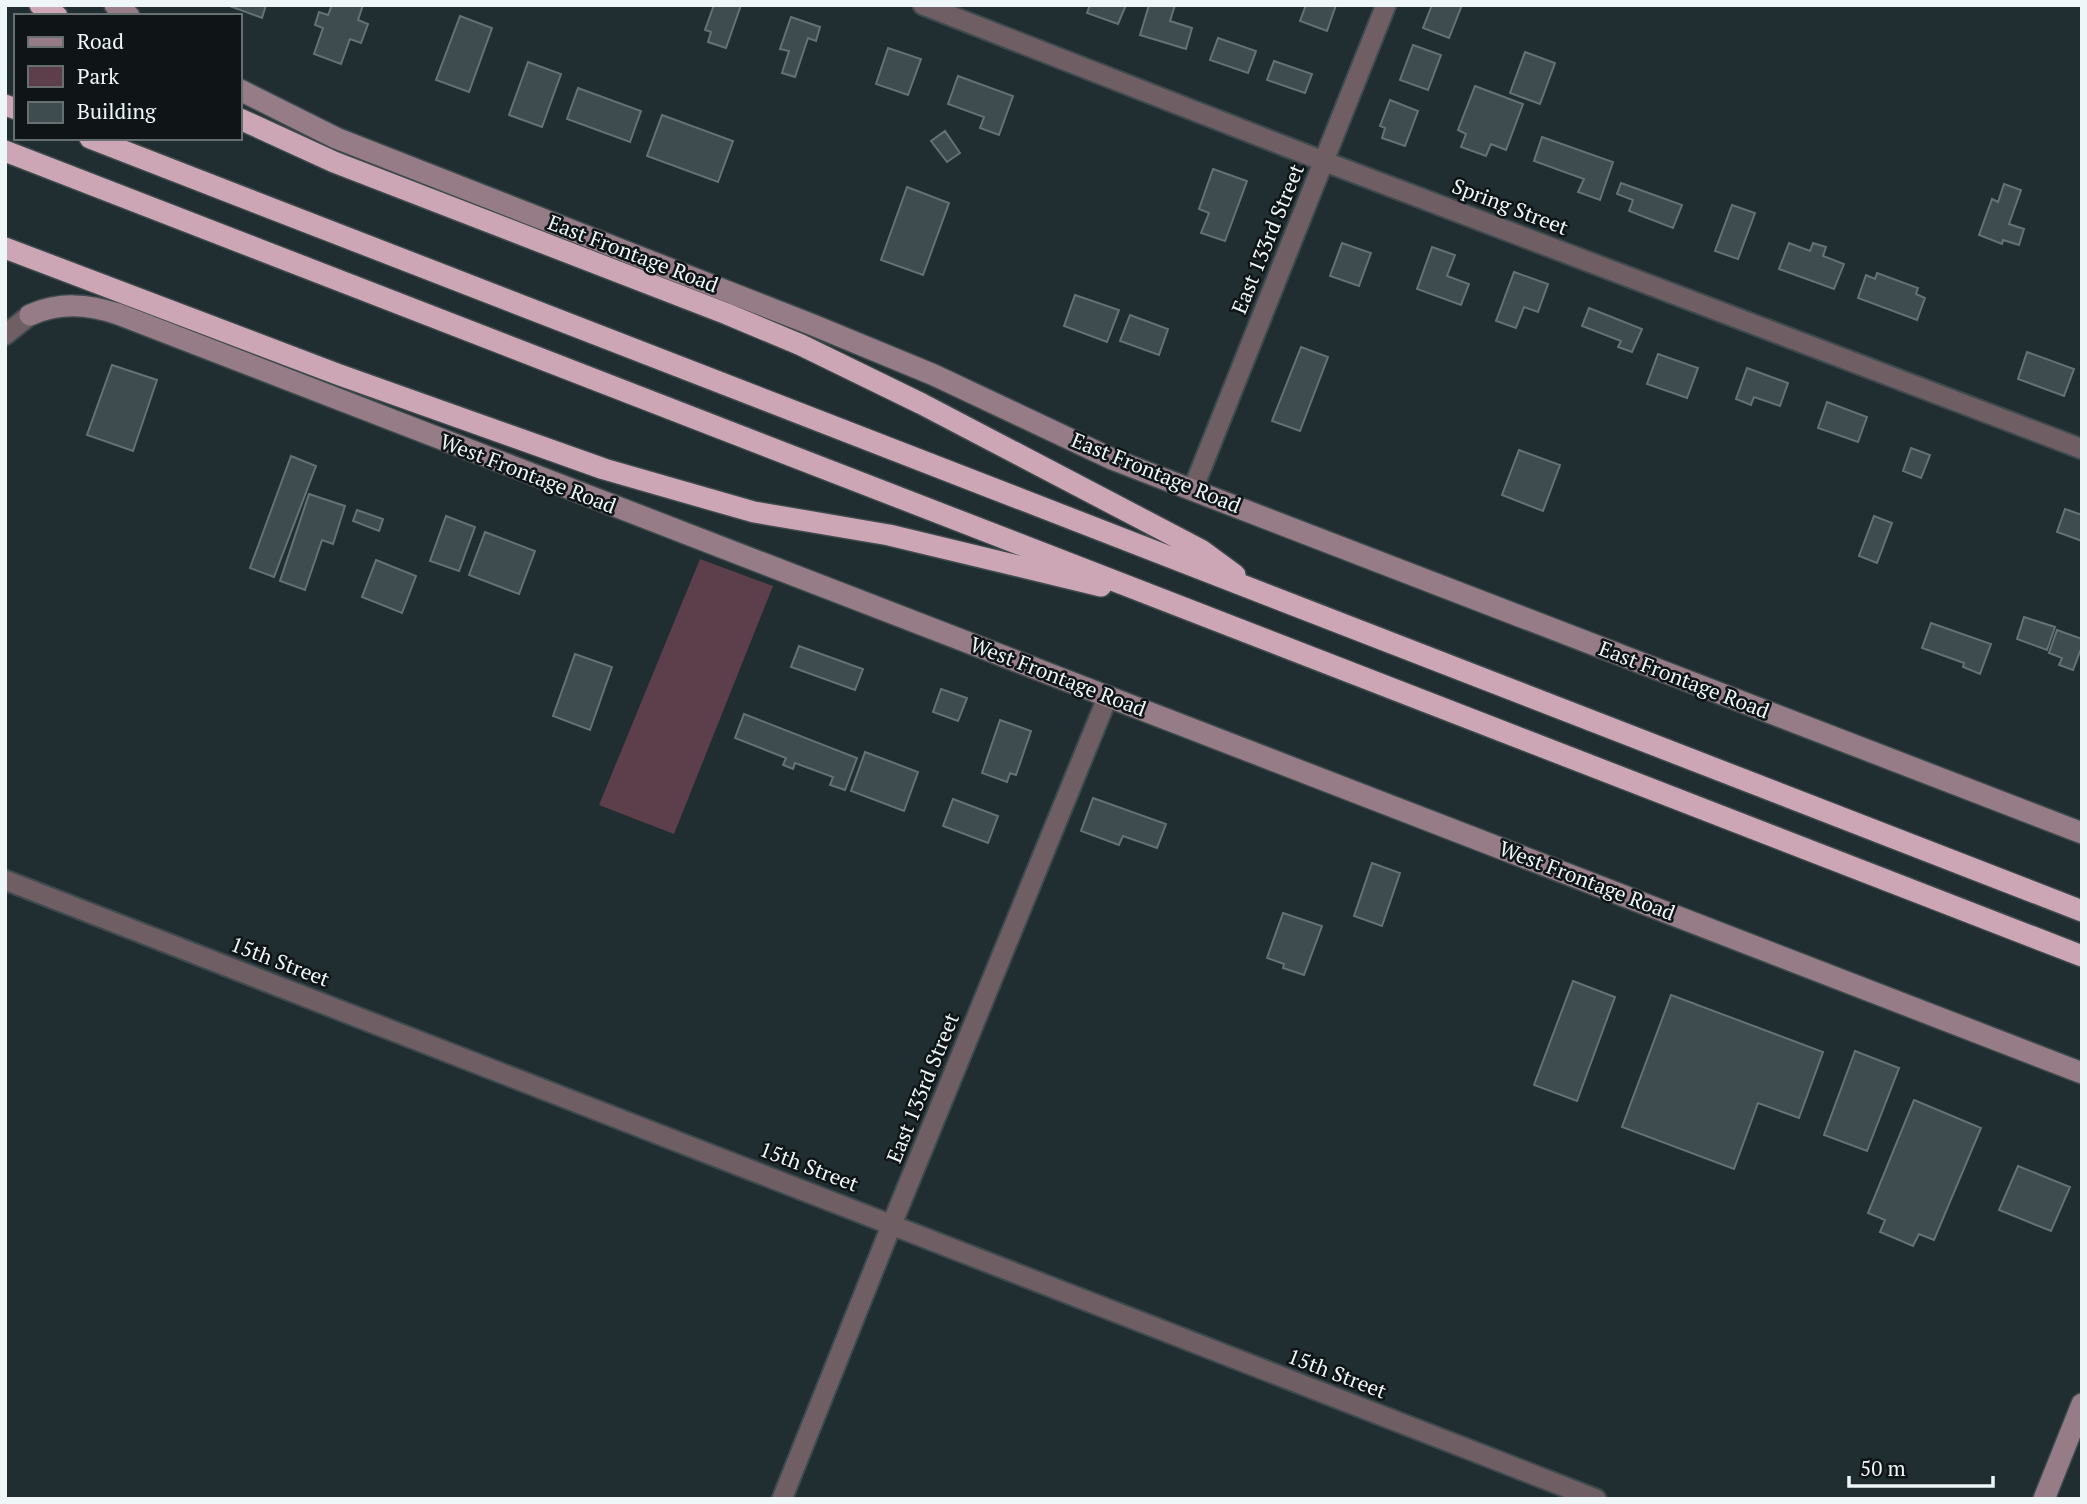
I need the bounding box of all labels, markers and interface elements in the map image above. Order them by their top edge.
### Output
legend [14,14,242,140]
text: Road [77,27,124,55]
text: Park [77,62,119,90]
text: Building [77,97,157,125]
street label: East 133rd Street [1224,159,1310,318]
street label: Spring Street [1448,171,1573,241]
street label: East Frontage Road [544,208,723,299]
street label: East Frontage Road [1068,425,1246,519]
street label: West Frontage Road [436,427,621,520]
street label: West Frontage Road [966,630,1151,723]
street label: East Frontage Road [1595,634,1774,725]
street label: West Frontage Road [1495,834,1680,927]
street label: 15th Street [227,929,334,993]
street label: East 133rd Street [879,1008,965,1167]
street label: 15th Street [756,1134,863,1198]
street label: 15th Street [1284,1341,1391,1405]
scale bar [1849,1444,1993,1488]
text: 50 m [1860,1454,1906,1482]

